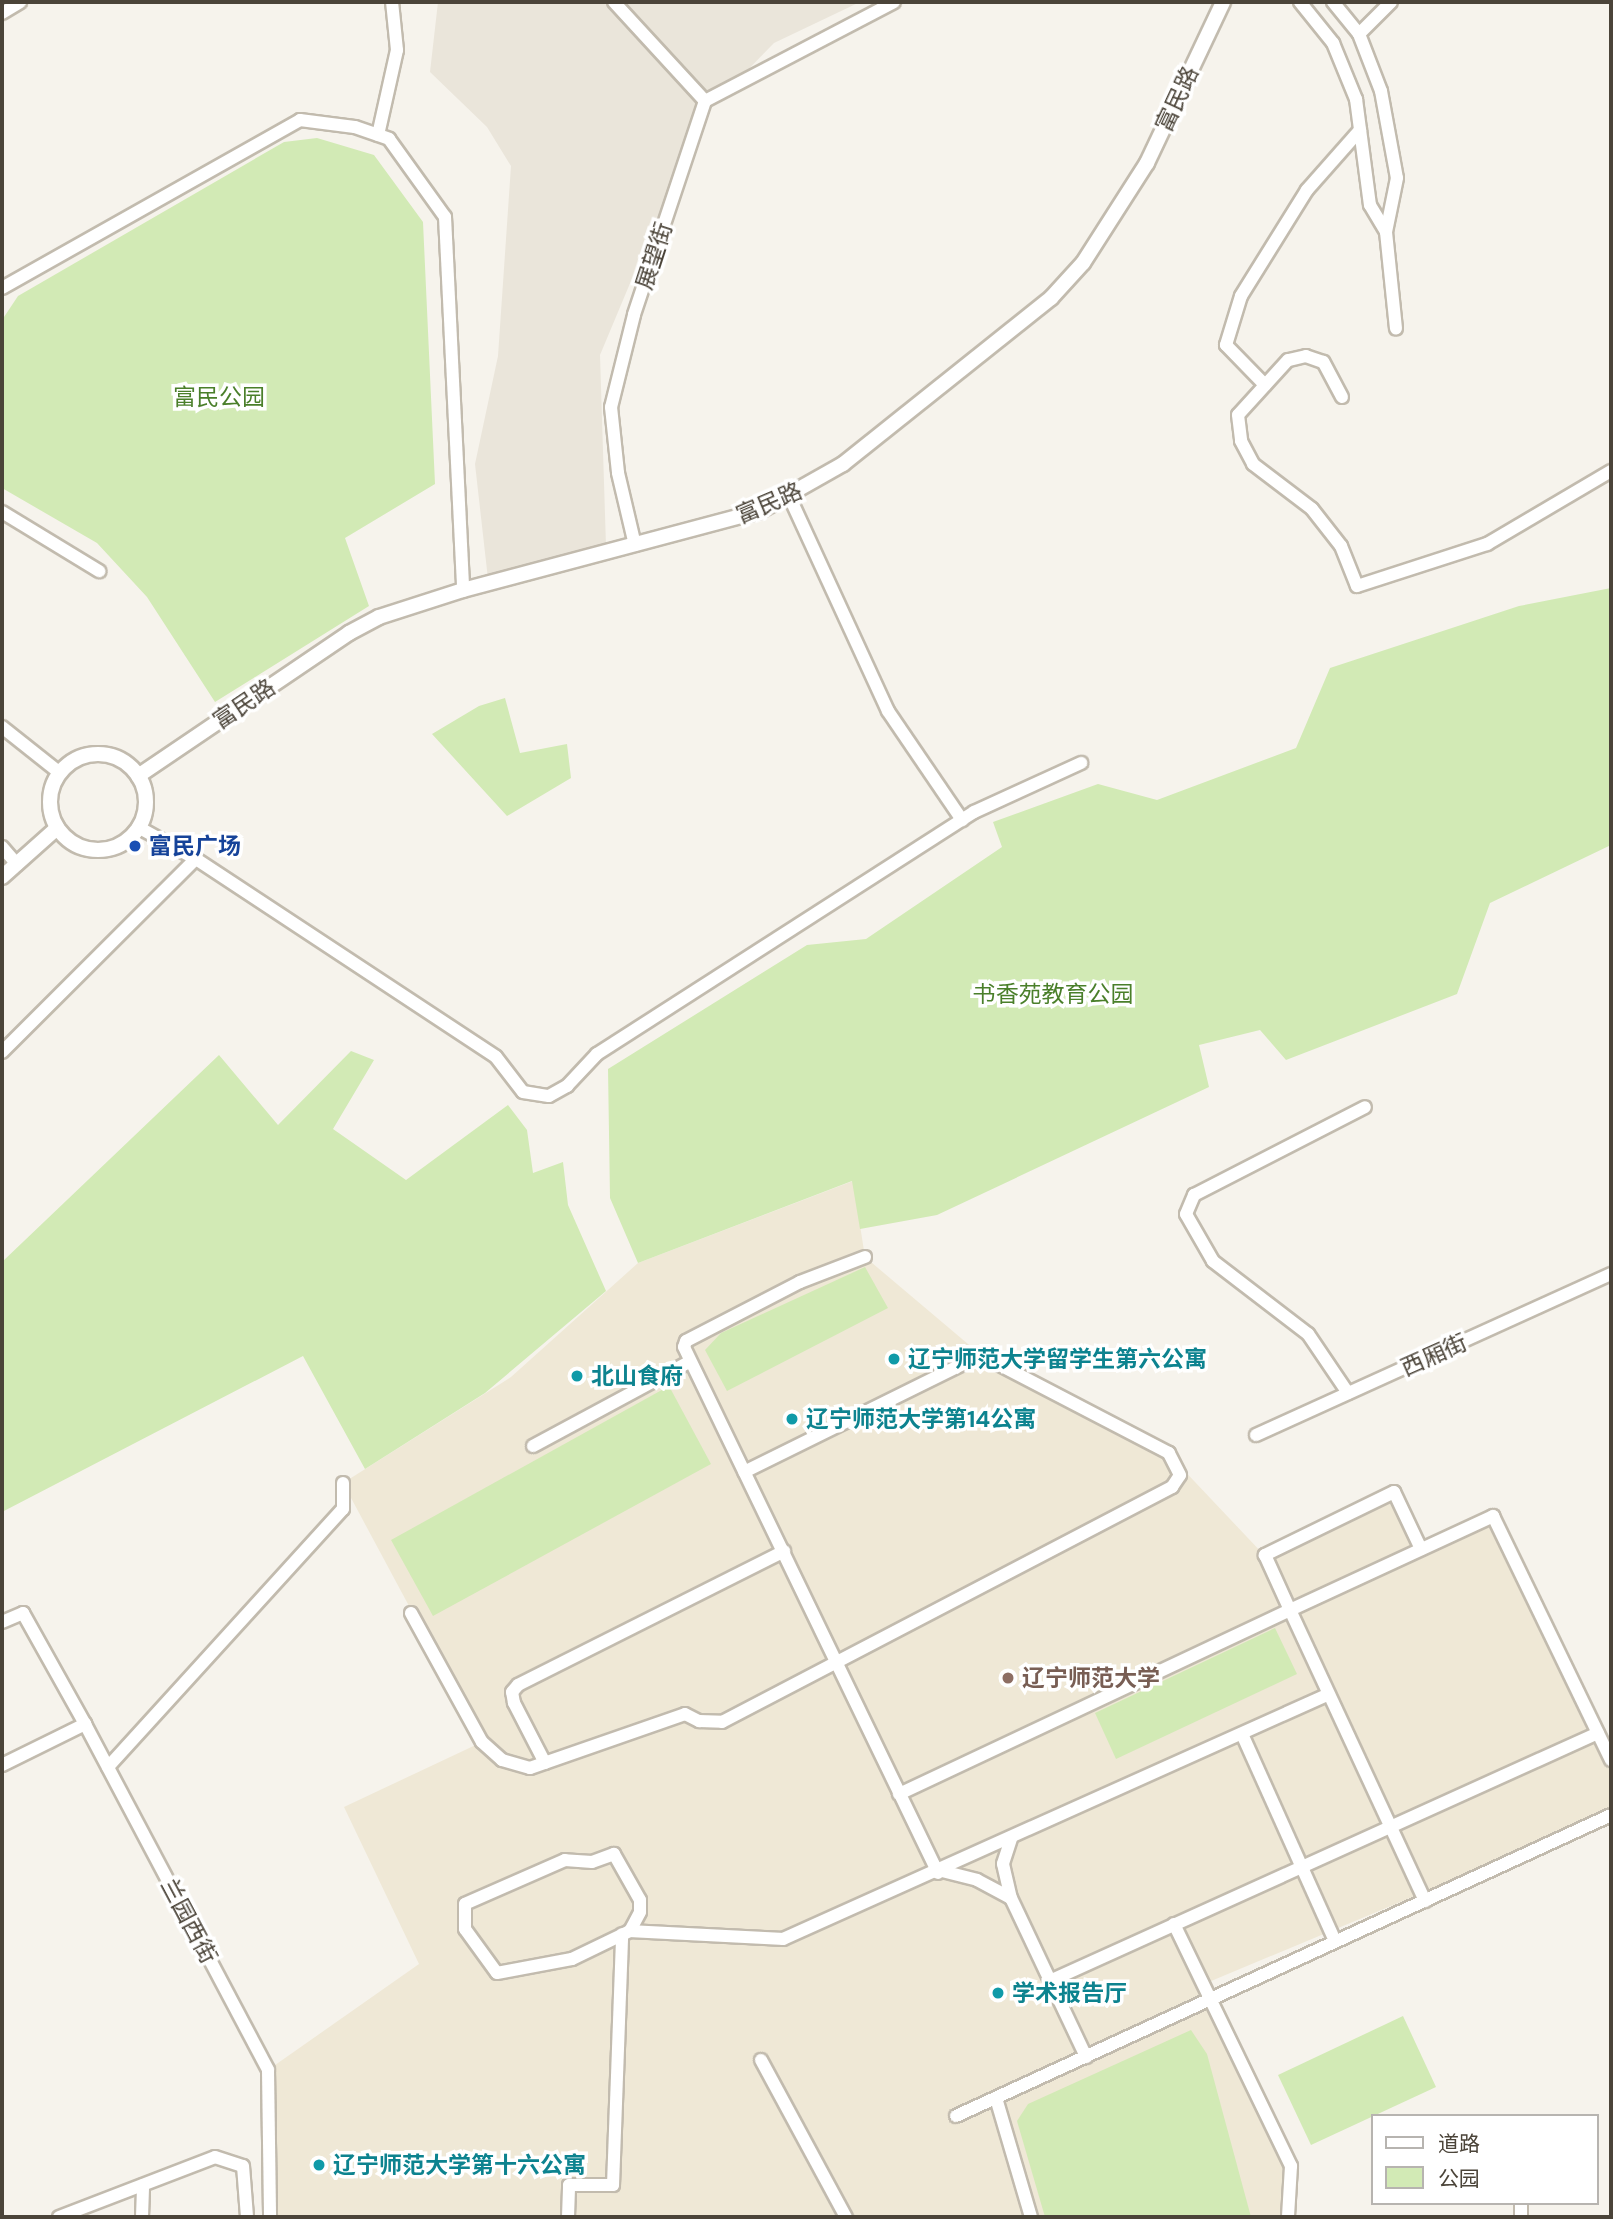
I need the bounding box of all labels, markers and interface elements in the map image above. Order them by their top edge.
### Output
street label: 富民路 [1150,62,1204,136]
street label: 展望街 [630,219,678,293]
park label: 富民公园 [173,383,265,411]
street label: 富民路 [732,477,806,529]
street label: 富民路 [208,673,280,735]
place label: 富民广场 [149,832,241,860]
marker: 富民广场 [127,838,143,854]
park label: 书香苑教育公园 [973,980,1133,1008]
street label: 西厢街 [1397,1328,1471,1382]
place label: 辽宁师范大学留学生第六公寓 [908,1345,1207,1373]
marker: 辽宁师范大学留学生第六公寓 [886,1351,902,1367]
place label: 北山食府 [591,1362,683,1390]
marker: 北山食府 [569,1368,585,1384]
place label: 辽宁师范大学第14公寓 [806,1405,1036,1433]
marker: 辽宁师范大学第14公寓 [784,1411,800,1427]
place label: 辽宁师范大学 [1022,1664,1160,1692]
marker: 辽宁师范大学 [1000,1670,1016,1686]
street label: 兰园西街 [155,1874,223,1968]
place label: 学术报告厅 [1012,1979,1127,2007]
marker: 学术报告厅 [990,1985,1006,2001]
legend [1372,2114,1599,2205]
text: 道路 [1438,2130,1480,2158]
place label: 辽宁师范大学第十六公寓 [333,2151,586,2179]
marker: 辽宁师范大学第十六公寓 [311,2157,327,2173]
text: 公园 [1438,2165,1480,2193]

